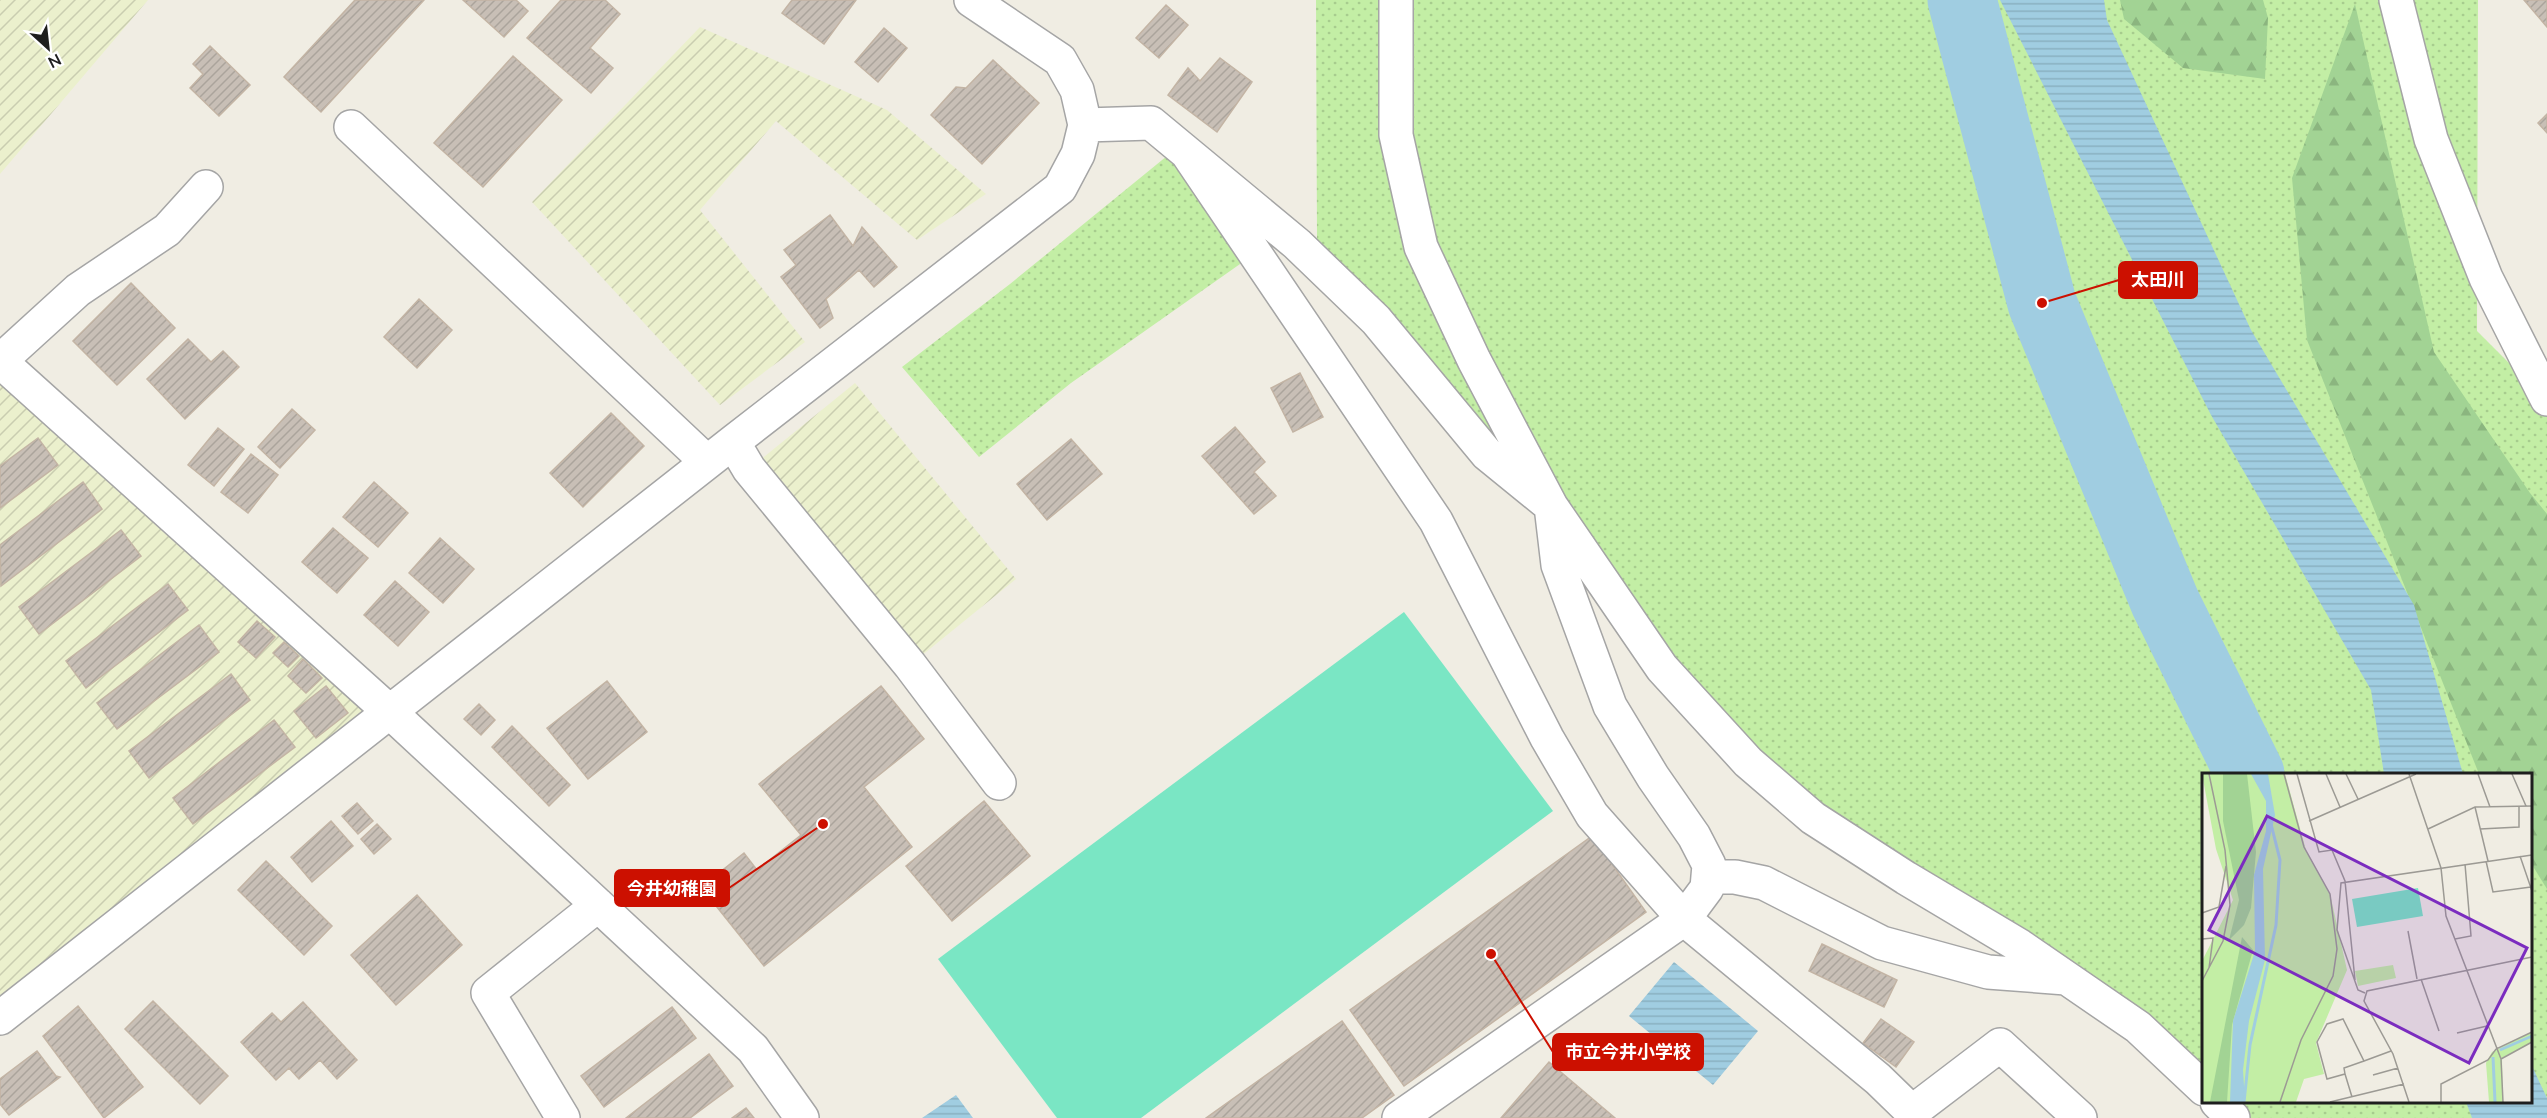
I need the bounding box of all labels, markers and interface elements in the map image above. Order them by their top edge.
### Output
north arrow [18,18,78,78]
text: N [45,50,65,73]
callout: 太田川 [2119,262,2197,298]
text: 太田川 [2131,268,2185,291]
inset map [2202,773,2532,1103]
callout: 今井幼稚園 [615,870,729,906]
text: 今井幼稚園 [627,877,717,900]
callout: 市立今井小学校 [1553,1034,1703,1070]
text: 市立今井小学校 [1565,1040,1691,1063]

